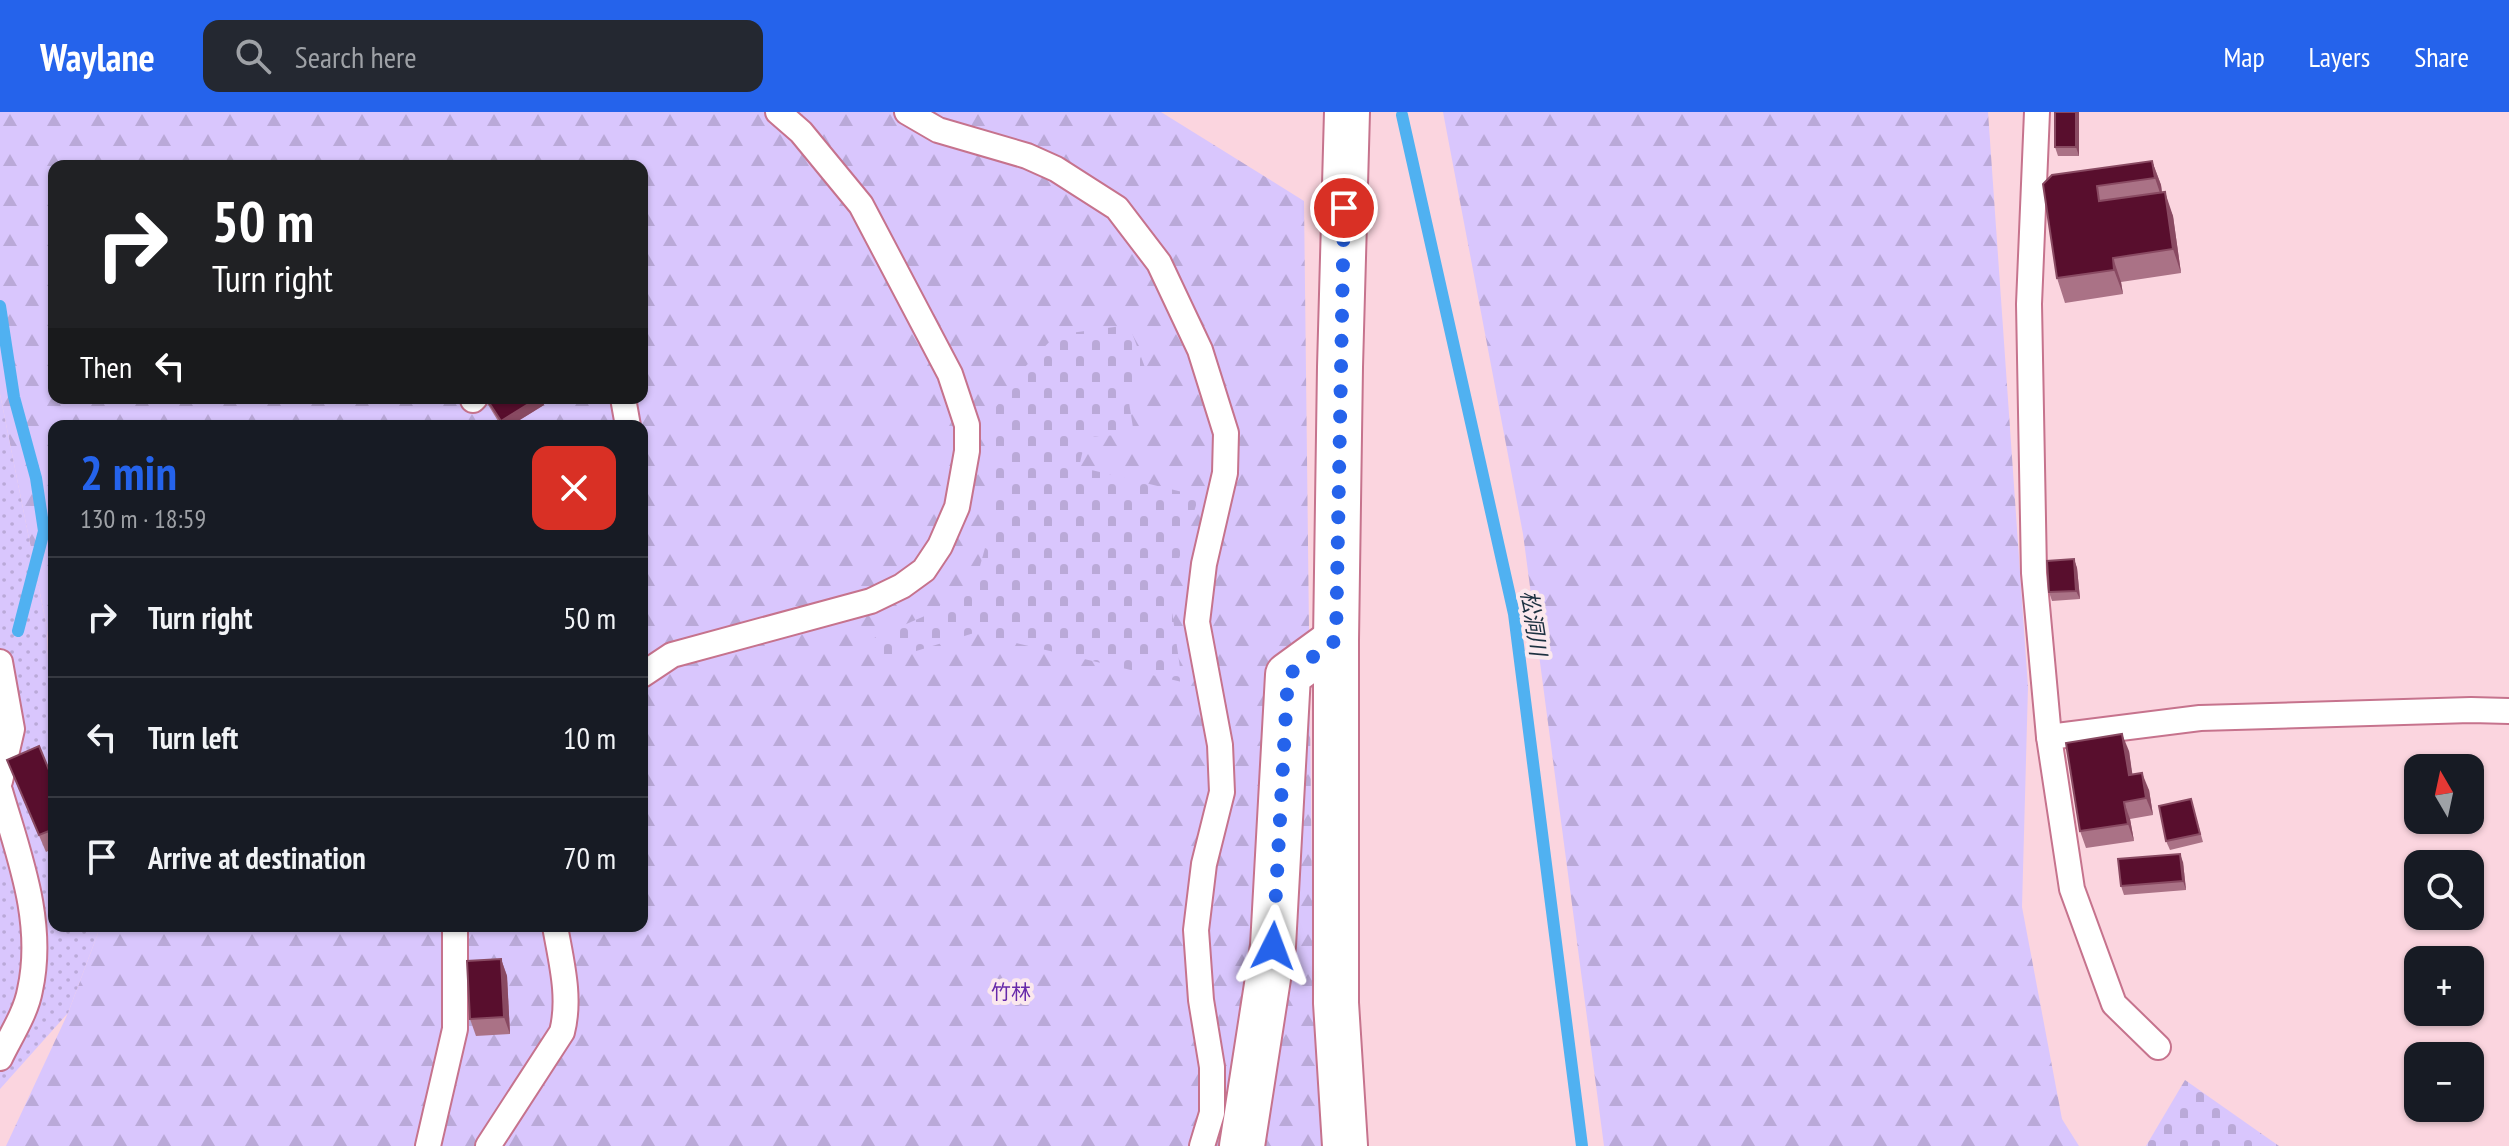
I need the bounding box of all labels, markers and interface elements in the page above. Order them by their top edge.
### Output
search box [203,20,763,92]
text: Waylane [40,32,155,81]
icon: search [231,34,275,78]
text: Search here [295,37,417,76]
text: Map [2223,38,2265,75]
text: Layers [2309,38,2370,75]
text: Share [2414,38,2469,75]
pin [1310,174,1378,242]
text: 50 m [212,185,314,257]
icon: arrive [1322,186,1366,230]
icon: right [80,192,184,296]
text: Turn right [212,255,333,302]
icon: left [148,344,192,388]
text: Then [80,347,132,386]
text: 2 min [80,441,177,503]
button: close [532,446,616,530]
text: 130 m · 18:59 [80,502,206,535]
water label: 松洞川 [1515,588,1553,660]
icon: right [80,595,124,639]
text: Turn right [148,598,252,637]
text: 50 m [563,598,616,637]
icon: left [80,715,124,759]
text: Turn left [148,718,238,757]
text: 10 m [563,718,616,757]
north arrow [2404,754,2484,834]
map controls [2404,754,2484,1122]
icon: arrive [80,835,124,879]
text: Arrive at destination [148,838,366,877]
text: 70 m [563,838,616,877]
button: search [2404,850,2484,930]
position arrow [1231,904,1315,988]
button: + [2404,946,2484,1026]
park label: 竹林 [991,979,1031,1005]
button: − [2404,1042,2484,1122]

